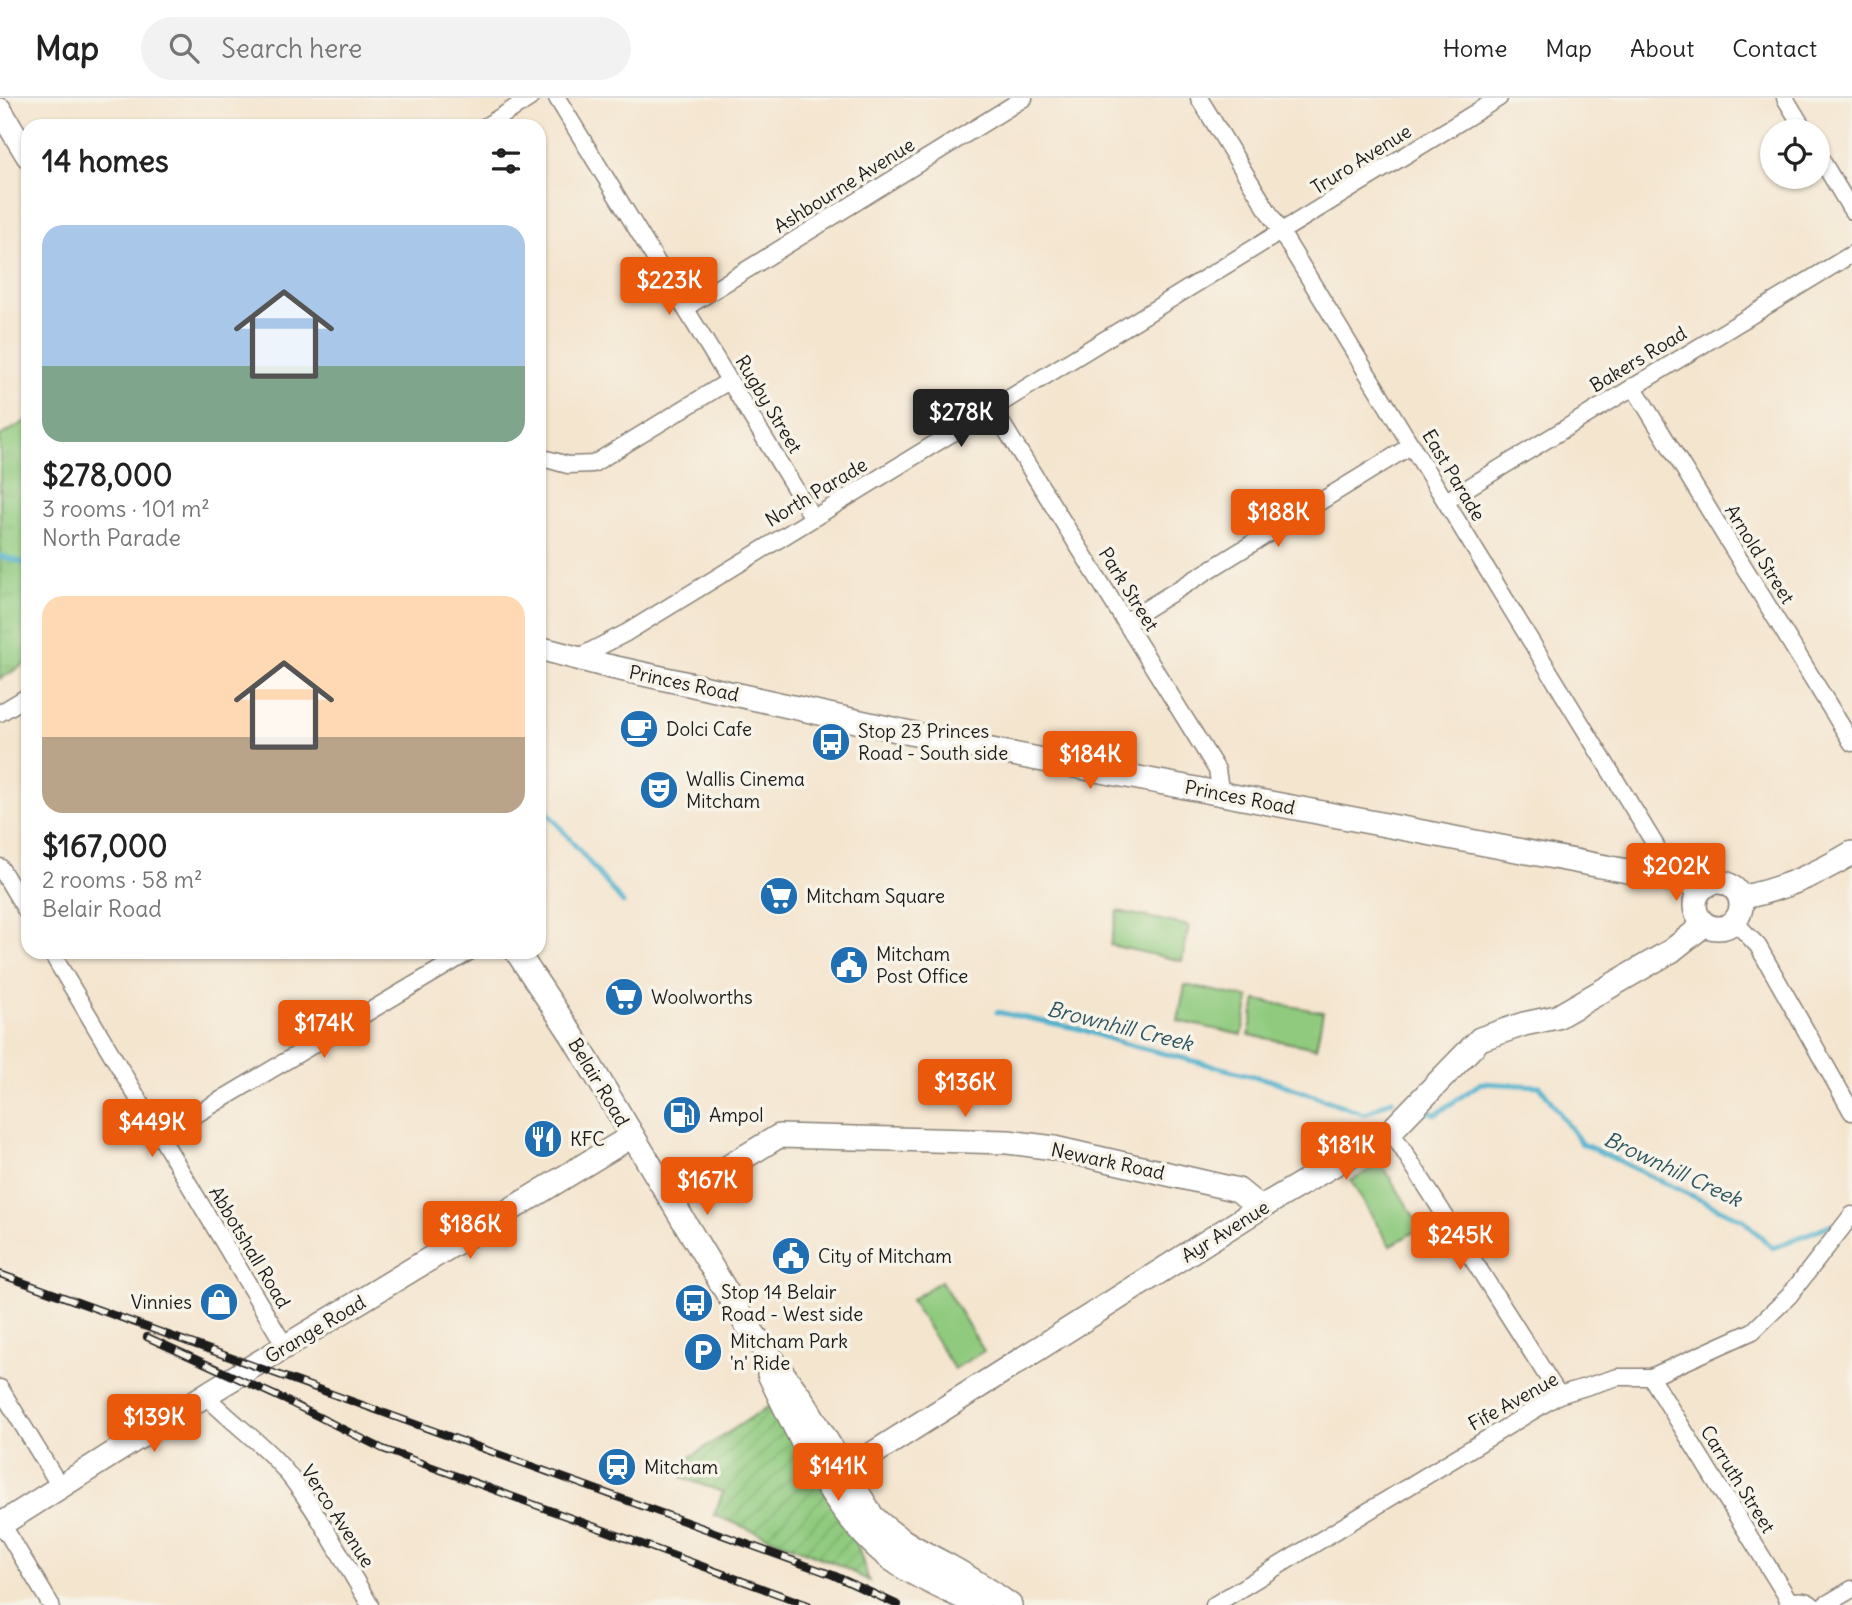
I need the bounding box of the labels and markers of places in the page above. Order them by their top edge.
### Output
pin: $223K [620,258,718,317]
pin: $278K [912,390,1010,449]
pin: $188K [1229,490,1327,549]
cafe icon: Dolci Cafe [618,708,660,750]
place label: Dolci Cafe [666,717,752,741]
place label: Stop 23 Princes Road - South side [858,719,1008,765]
bus stop icon: Stop 23 Princes Road - South side [810,721,852,763]
pin: $184K [1041,732,1139,791]
place label: Wallis Cinema Mitcham [686,767,805,813]
theatre icon: Wallis Cinema Mitcham [638,769,680,811]
pin: $202K [1627,844,1725,903]
supermarket icon: Mitcham Square [758,875,800,917]
place label: Mitcham Square [806,884,945,908]
place label: Mitcham Post Office [876,942,968,988]
public building icon: Mitcham Post Office [828,944,870,986]
supermarket icon: Woolworths [603,976,645,1018]
place label: Woolworths [651,985,753,1009]
pin: $174K [275,1000,373,1060]
pin: $136K [916,1060,1014,1119]
fuel station icon: Ampol [661,1094,703,1136]
pin: $449K [103,1100,201,1159]
place label: Ampol [709,1103,764,1127]
restaurant icon: KFC [522,1118,564,1160]
pin: $181K [1297,1122,1395,1182]
place label: KFC [570,1127,605,1151]
pin: $167K [658,1158,756,1217]
pin: $186K [421,1202,519,1261]
pin: $245K [1411,1212,1509,1272]
public building icon: City of Mitcham [770,1235,812,1277]
place label: City of Mitcham [818,1244,952,1268]
place label: Stop 14 Belair Road - West side [721,1280,863,1326]
shop icon: Vinnies [198,1281,240,1323]
bus stop icon: Stop 14 Belair Road - West side [673,1282,715,1324]
place label: Vinnies [131,1290,192,1314]
place label: Mitcham Park 'n' Ride [730,1329,848,1375]
parking icon: Mitcham Park 'n' Ride [682,1331,724,1373]
pin: $139K [105,1394,203,1454]
pin: $141K [789,1444,887,1503]
station icon: Mitcham [596,1446,638,1488]
place label: Mitcham [644,1455,718,1479]

